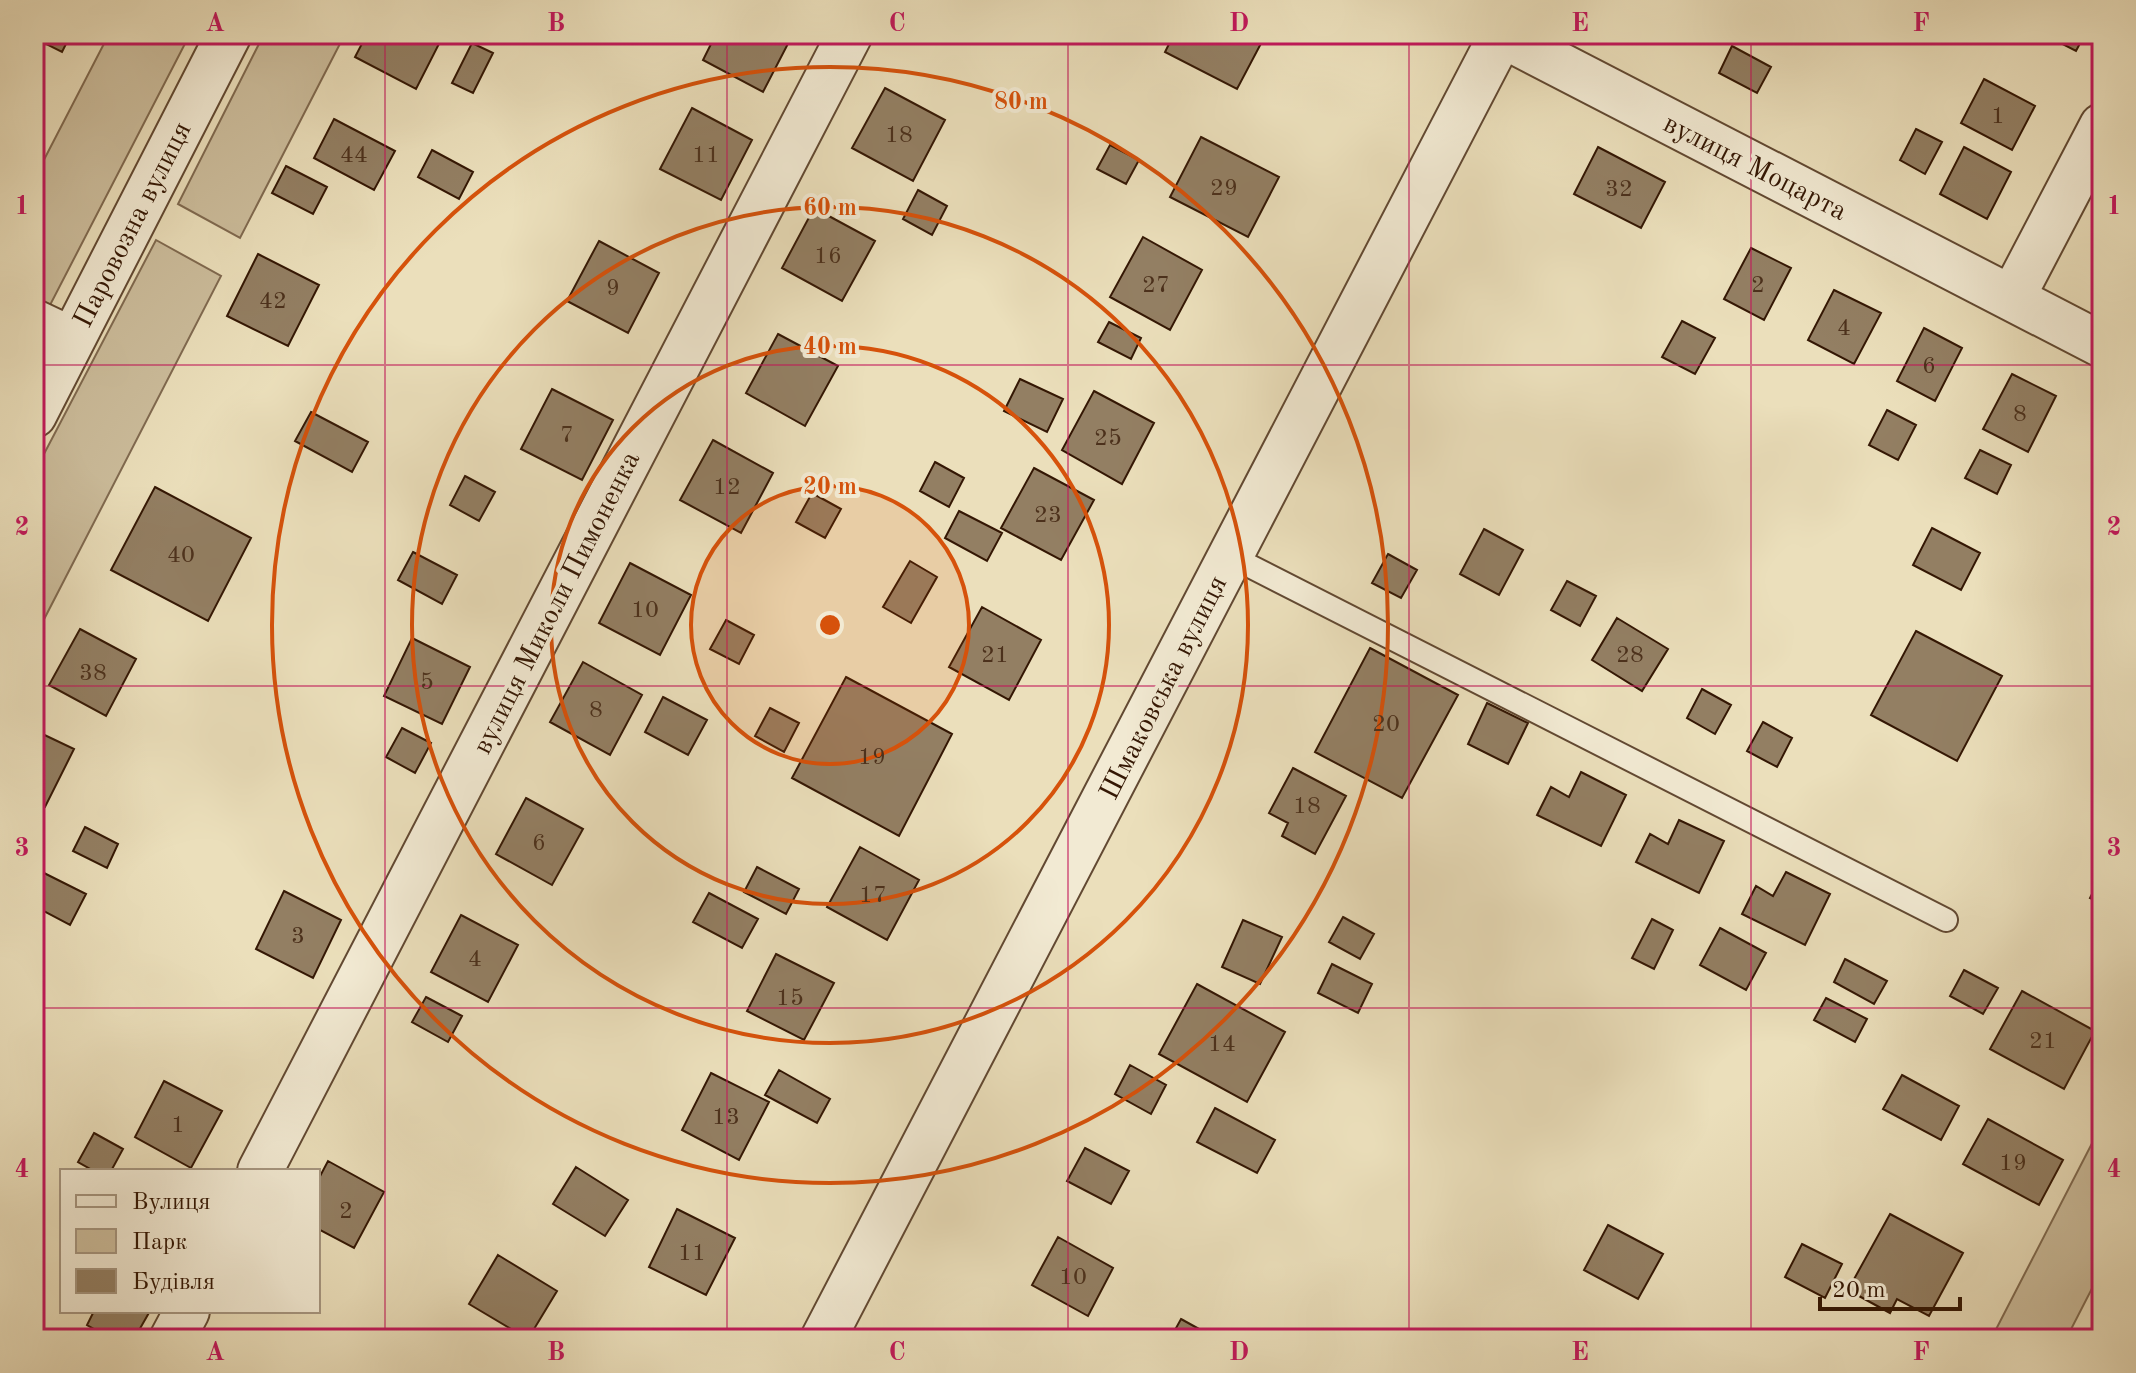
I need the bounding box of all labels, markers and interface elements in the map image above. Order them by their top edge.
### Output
text: A [205,11,225,37]
text: B [547,11,565,37]
text: C [888,11,906,37]
text: D [1229,11,1249,37]
text: E [1571,11,1589,37]
text: F [1912,11,1930,37]
text: 80 m [994,91,1048,115]
house number: 1 [1991,105,2005,129]
street label: вулиця Моцарта [1658,110,1851,227]
street label: Паровозна вулиця [70,118,198,333]
house number: 18 [885,124,913,148]
house number: 44 [340,144,368,168]
house number: 11 [692,144,720,168]
house number: 29 [1210,177,1238,201]
house number: 32 [1605,178,1633,202]
text: 1 [14,194,30,220]
text: 1 [2106,194,2122,220]
text: 60 m [803,197,857,221]
house number: 16 [814,245,842,269]
house number: 27 [1142,274,1170,298]
house number: 2 [1751,274,1765,298]
house number: 9 [606,277,620,301]
house number: 42 [259,290,287,314]
house number: 4 [1837,317,1851,341]
text: 40 m [803,336,857,360]
house number: 6 [1922,355,1936,379]
house number: 8 [2013,403,2027,427]
house number: 7 [560,424,574,448]
house number: 25 [1094,427,1122,451]
street label: вулиця Миколи Пимоненка [469,447,646,759]
house number: 12 [713,476,741,500]
text: 20 m [803,476,857,500]
house number: 23 [1034,504,1062,528]
text: 2 [14,515,30,541]
text: 2 [2106,515,2122,541]
house number: 40 [167,544,195,568]
street label: Шмаковська вулиця [1096,572,1233,805]
house number: 10 [631,599,659,623]
centre of rings [816,611,844,639]
house number: 21 [981,644,1009,668]
house number: 28 [1616,644,1644,668]
house number: 38 [79,662,107,686]
house number: 5 [420,671,434,695]
house number: 8 [589,699,603,723]
house number: 20 [1372,713,1400,737]
house number: 19 [858,746,886,770]
house number: 18 [1293,795,1321,819]
house number: 6 [532,832,546,856]
text: 3 [14,836,30,862]
text: 3 [2106,836,2122,862]
house number: 17 [859,884,887,908]
house number: 3 [291,925,305,949]
house number: 4 [468,948,482,972]
house number: 15 [776,987,804,1011]
house number: 21 [2029,1030,2057,1054]
house number: 14 [1208,1033,1236,1057]
house number: 13 [712,1106,740,1130]
house number: 1 [171,1114,185,1138]
house number: 19 [1999,1152,2027,1176]
text: 4 [14,1157,30,1183]
text: 4 [2106,1157,2122,1183]
legend [60,1169,320,1313]
text: Вулиця [132,1191,211,1215]
house number: 2 [339,1200,353,1224]
text: Парк [132,1231,187,1255]
house number: 11 [678,1242,706,1266]
scale bar [1820,1261,1960,1311]
house number: 10 [1059,1266,1087,1290]
text: Будівля [132,1271,215,1295]
text: 20 m [1832,1279,1886,1303]
text: A [205,1340,225,1366]
text: B [547,1340,565,1366]
text: C [888,1340,906,1366]
text: D [1229,1340,1249,1366]
text: E [1571,1340,1589,1366]
text: F [1912,1340,1930,1366]

